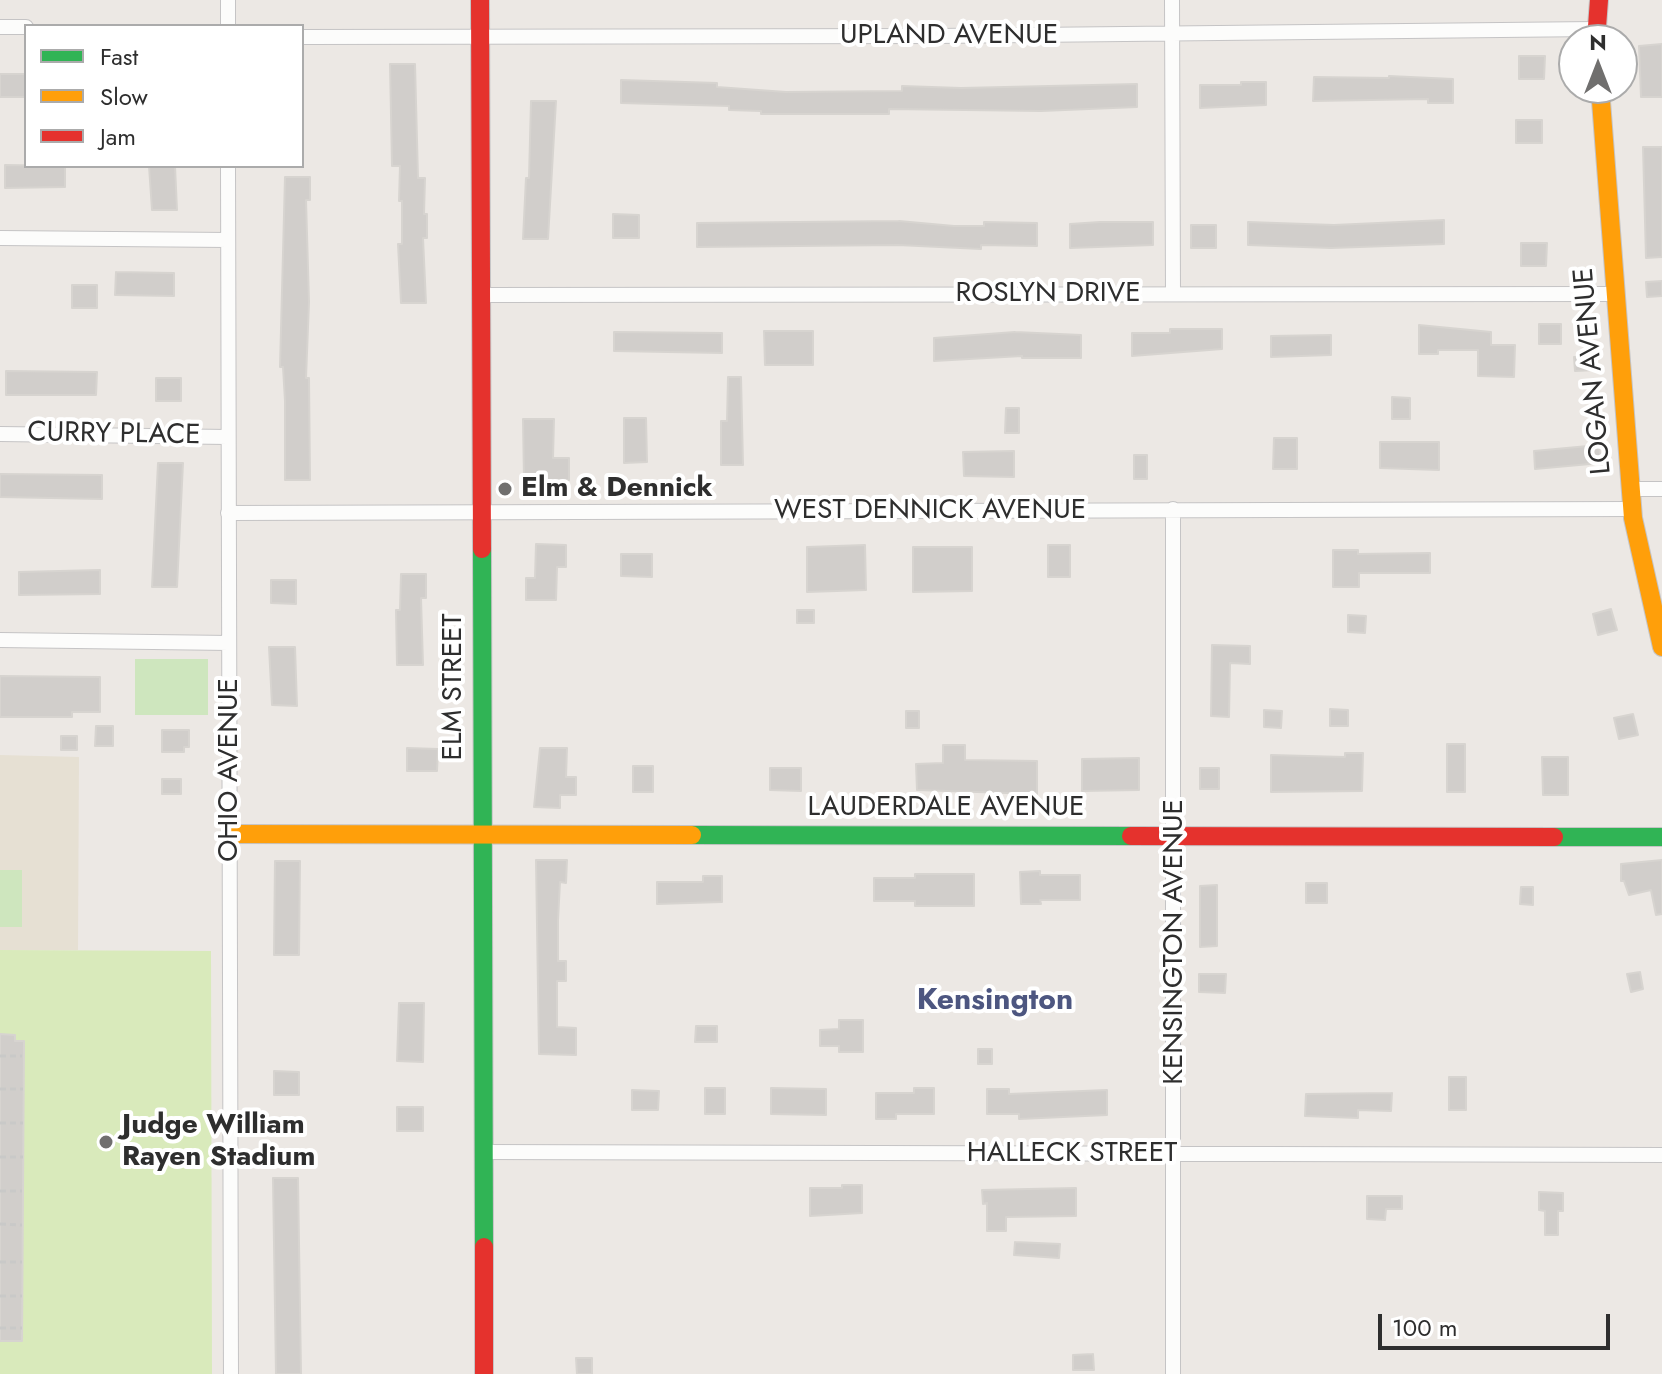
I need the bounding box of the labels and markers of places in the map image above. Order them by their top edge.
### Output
place label: Elm & Dennick [521,472,713,506]
marker: Elm & Dennick [496,480,514,498]
place label: Judge William Rayen Stadium [122,1109,315,1175]
marker: Judge William Rayen Stadium [97,1133,115,1151]

